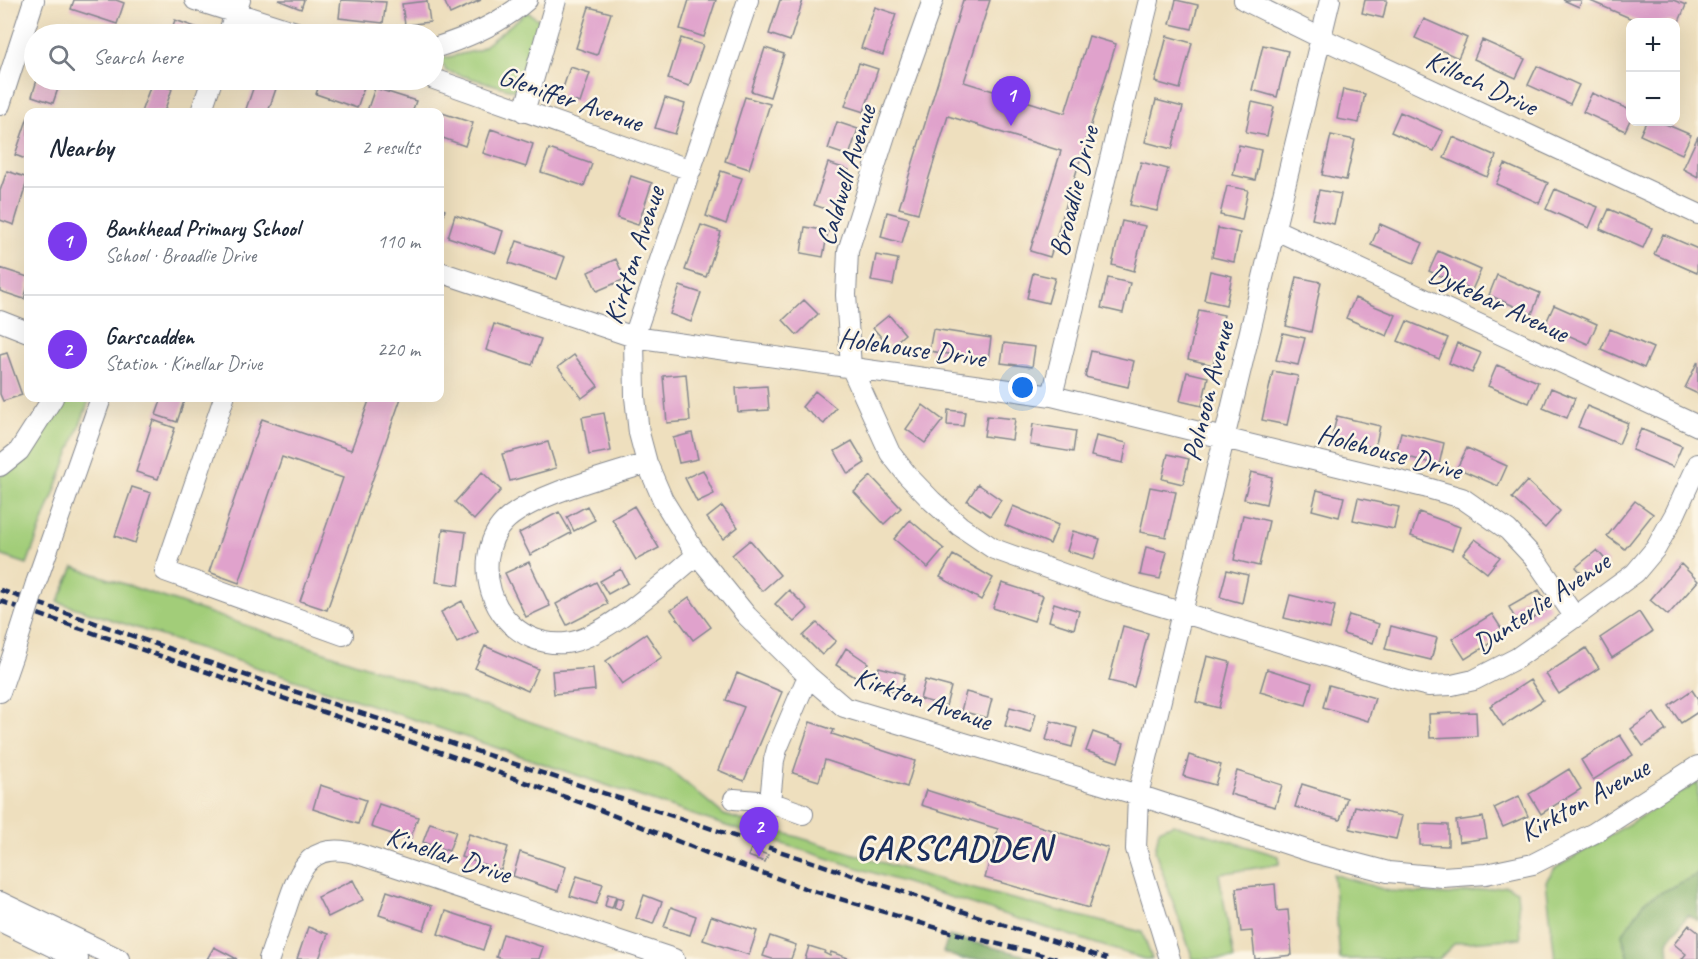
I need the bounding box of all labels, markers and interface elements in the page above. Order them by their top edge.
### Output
map controls [1626,18,1680,126]
button: + [1626,18,1680,72]
search box [24,24,444,90]
icon: search [45,41,78,74]
street label: Killoch Drive [1421,41,1545,124]
text: Search here [93,43,183,71]
street label: Gleniffer Avenue [494,58,649,140]
button: − [1626,72,1680,126]
pin: 1 [992,76,1030,126]
street label: Caldwell Avenue [808,99,884,250]
street label: Broadlie Drive [1040,121,1107,260]
text: Nearby [48,131,113,164]
text: 2 results [361,135,420,160]
street label: Kirkton Avenue [595,180,673,328]
text: Bankhead Primary School [105,215,300,243]
text: 1 [63,229,72,254]
text: 110 m [377,229,420,254]
text: School · Broadlie Drive [105,243,256,268]
street label: Dykebar Avenue [1423,255,1576,351]
street label: Polnoon Avenue [1173,316,1242,465]
street label: Holehouse Drive [836,320,990,375]
text: Garscadden [105,323,194,351]
text: 2 [63,337,72,362]
text: 220 m [377,337,420,362]
text: Station · Kinellar Drive [105,351,262,376]
your location [1008,373,1037,402]
street label: Holehouse Drive [1314,415,1468,488]
street label: Dunterlie Avenue [1466,543,1618,661]
street label: Kirkton Avenue [850,659,998,739]
street label: Kirkton Avenue [1513,749,1657,849]
pin: 2 [740,808,778,857]
street label: Kinellar Drive [382,818,517,892]
district label: GARSCADDEN [856,826,1057,869]

